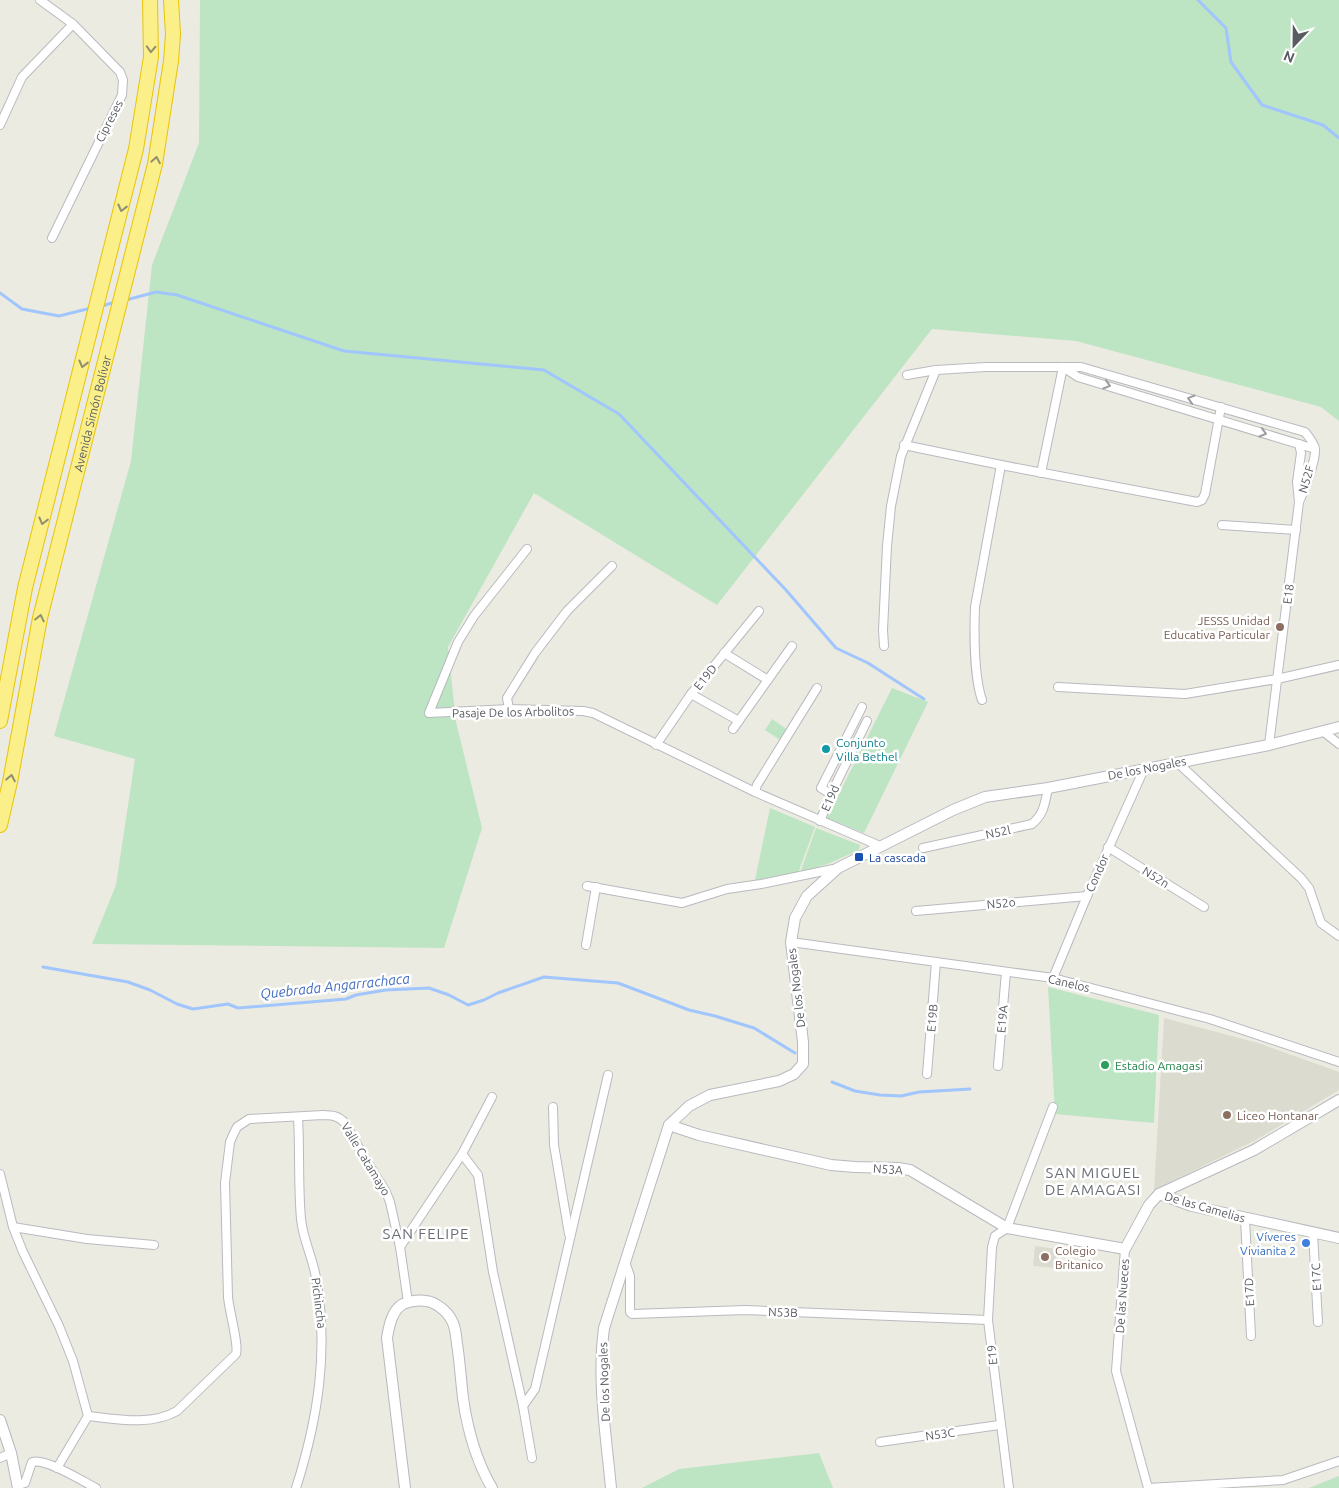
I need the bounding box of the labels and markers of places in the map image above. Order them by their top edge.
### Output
place label: JESSS Unidad Educativa Particular [1164,614,1270,641]
marker: JESSS Unidad Educativa Particular [1274,621,1286,633]
place label: Conjunto Villa Bethel [836,736,898,763]
marker: Conjunto Villa Bethel [820,743,832,755]
marker: La cascada [853,851,865,863]
place label: La cascada [869,851,926,864]
marker: Estadio Amagasi [1099,1059,1111,1071]
place label: Estadio Amagasi [1115,1059,1203,1072]
marker: Liceo Hontanar [1221,1109,1233,1121]
place label: Liceo Hontanar [1237,1109,1319,1122]
place label: Víveres Vivianita 2 [1240,1230,1296,1257]
marker: Víveres Vivianita 2 [1300,1237,1312,1249]
place label: Colegio Britanico [1055,1244,1103,1271]
marker: Colegio Britanico [1039,1251,1051,1263]

